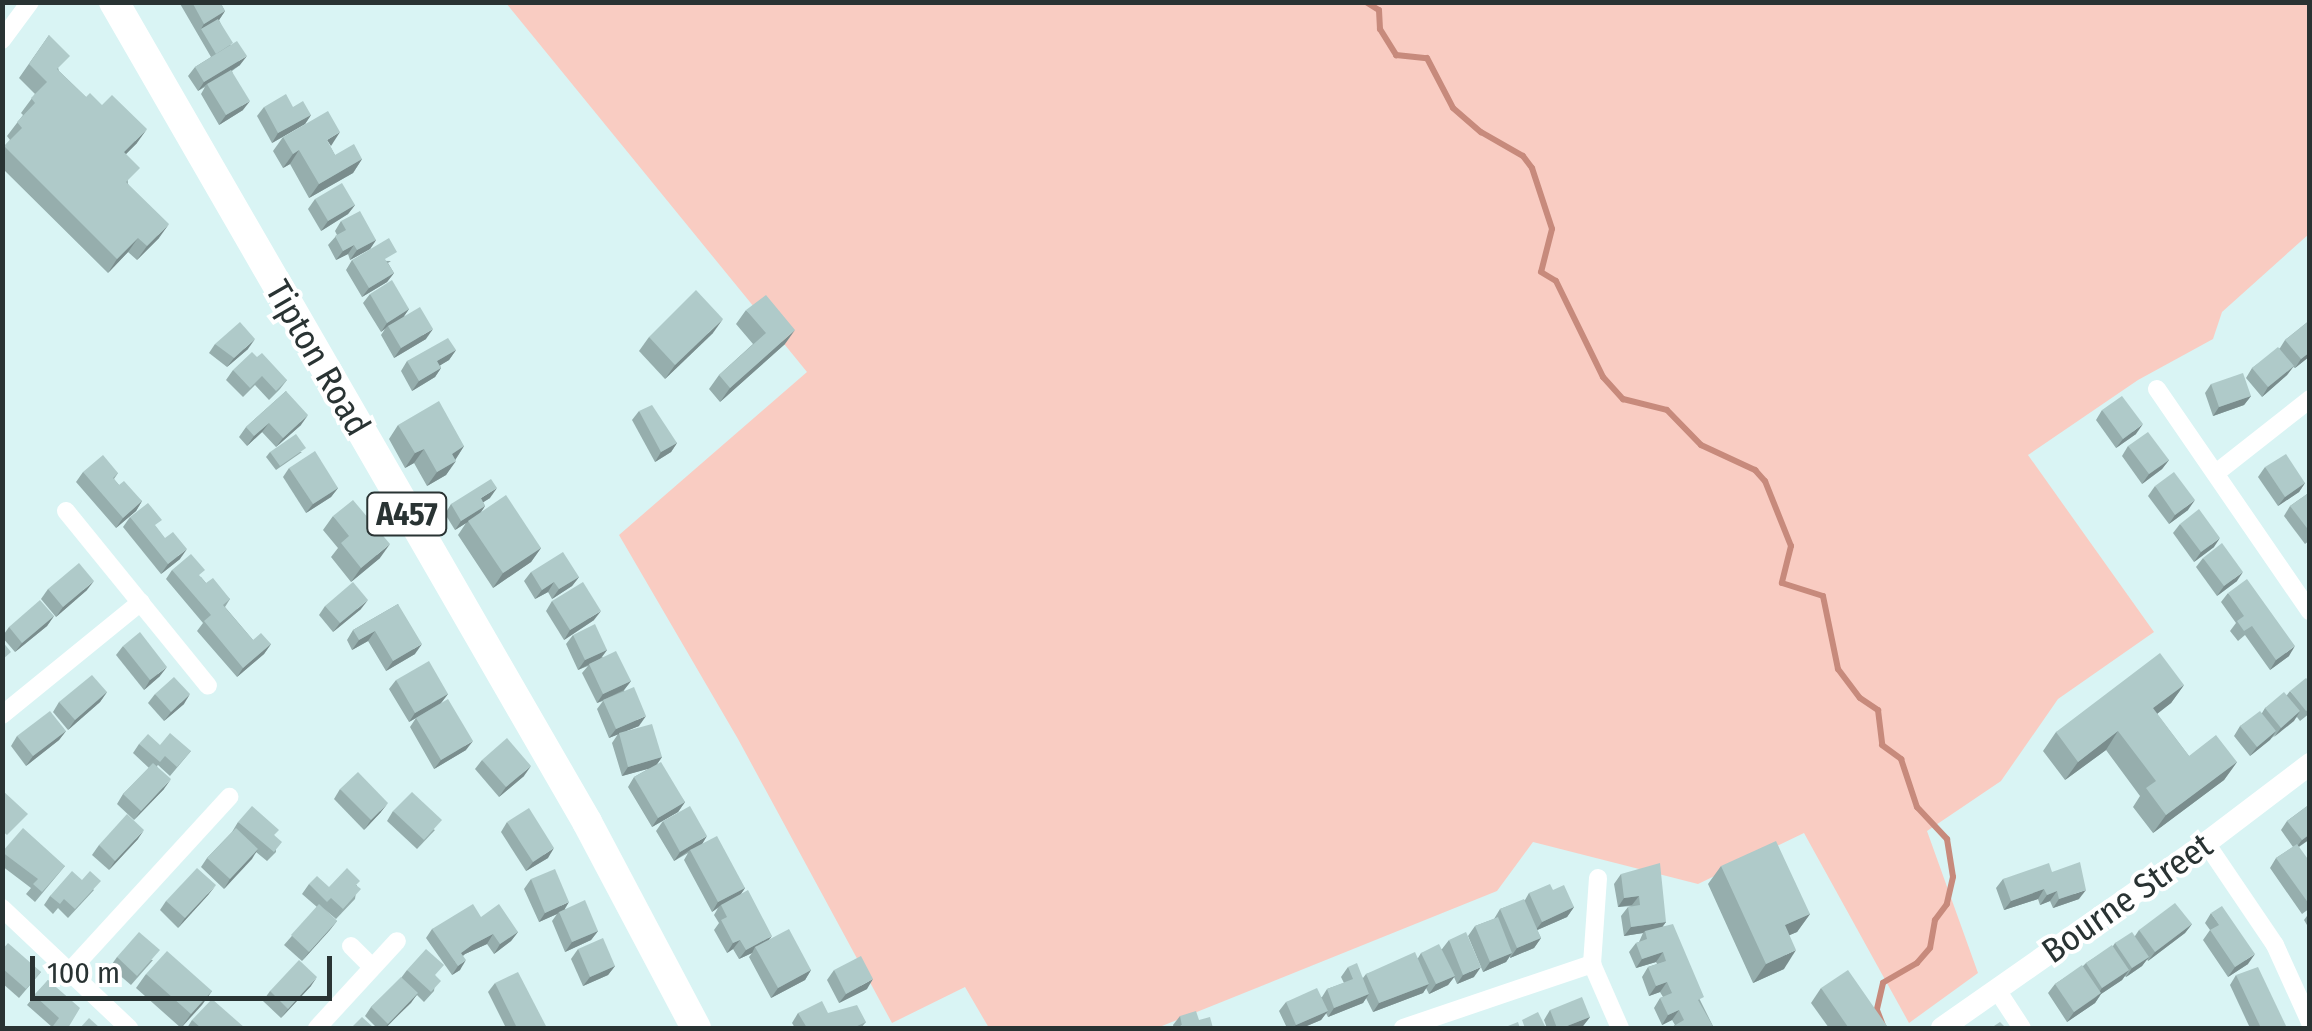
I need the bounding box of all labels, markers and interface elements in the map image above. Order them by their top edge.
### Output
street label: Tipton Road [257,273,379,443]
road number: A457 [364,487,450,541]
street label: Bourne Street [2034,824,2220,972]
scale bar [35,936,338,998]
text: 100 m [47,955,120,991]

